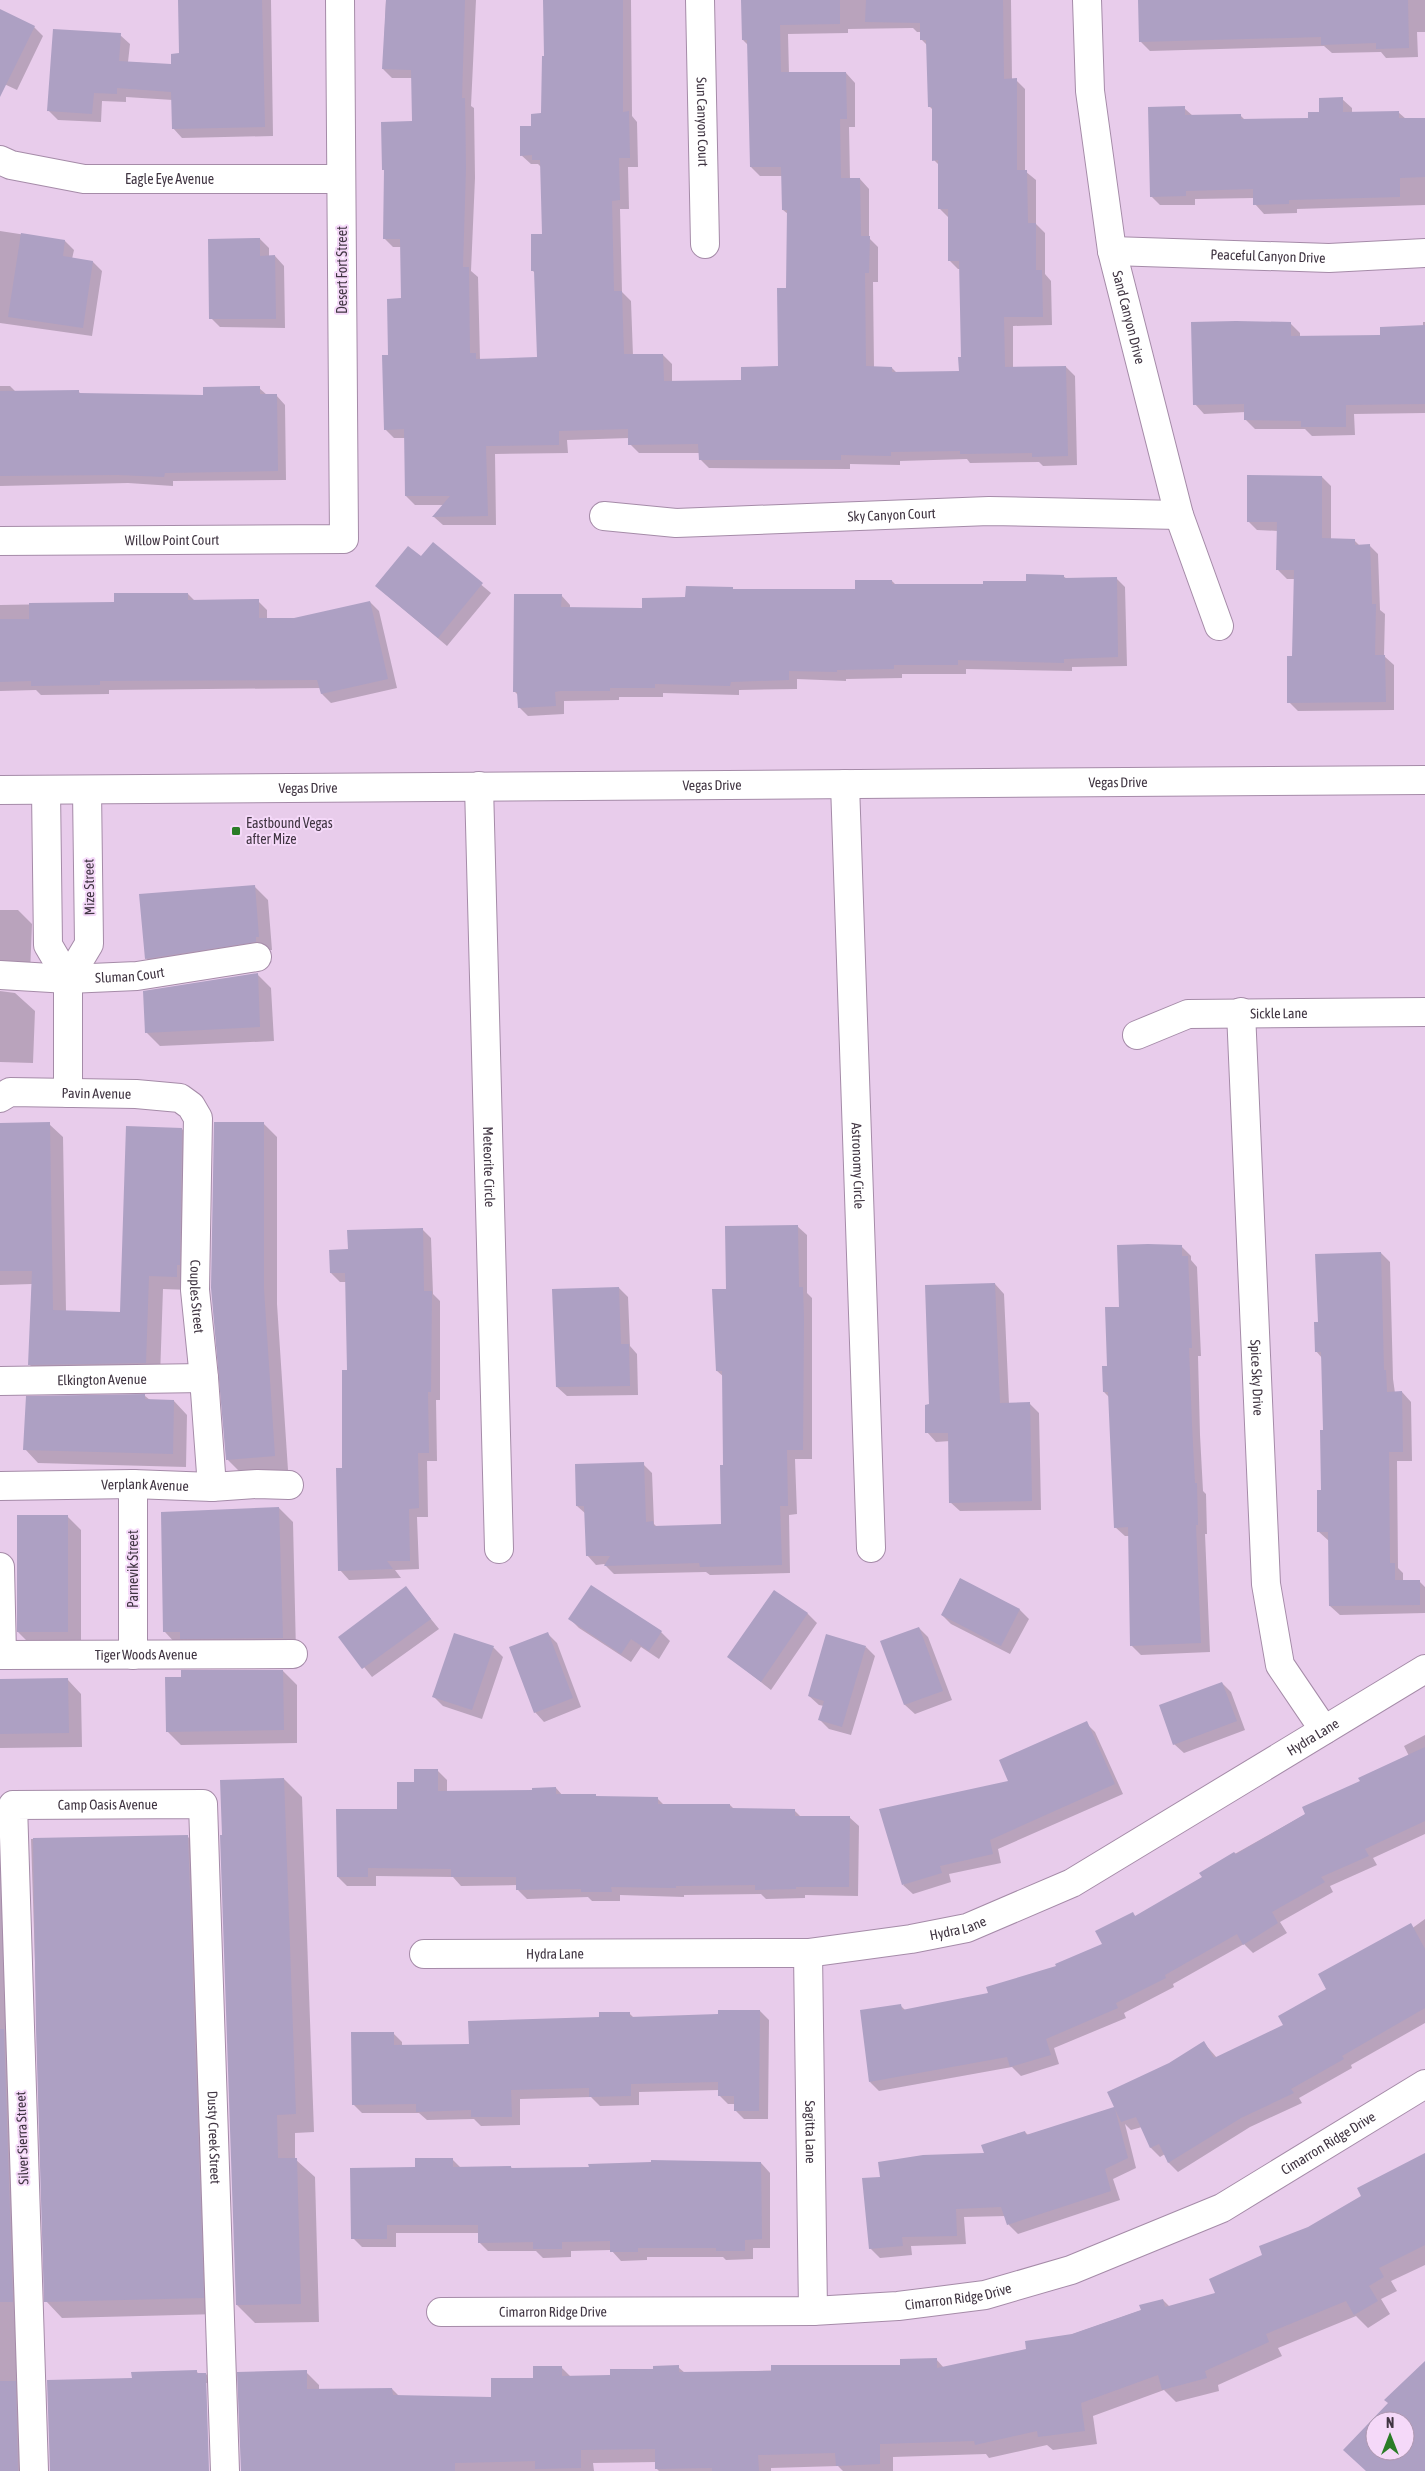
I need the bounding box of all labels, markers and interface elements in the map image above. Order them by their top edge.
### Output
street label: Sun Canyon Court [694,77,711,167]
street label: Eagle Eye Avenue [125,171,214,187]
street label: Desert Fort Street [334,226,350,314]
street label: Peaceful Canyon Drive [1210,246,1326,266]
street label: Sand Canyon Drive [1109,269,1148,366]
street label: Sky Canyon Court [847,505,936,524]
street label: Willow Point Court [125,532,219,548]
street label: Vegas Drive [1088,774,1148,790]
street label: Vegas Drive [682,777,742,793]
street label: Vegas Drive [278,780,338,796]
place label: Eastbound Vegas after Mize [246,815,333,847]
marker: Eastbound Vegas after Mize [230,825,242,837]
street label: Mize Street [81,859,97,915]
street label: Sluman Court [95,964,165,986]
street label: Sickle Lane [1250,1005,1308,1021]
street label: Pavin Avenue [61,1085,131,1102]
street label: Astronomy Circle [849,1122,867,1209]
street label: Meteorite Circle [480,1126,498,1208]
street label: Couples Street [187,1260,207,1334]
street label: Spice Sky Drive [1247,1339,1267,1416]
street label: Elkington Avenue [57,1371,147,1388]
street label: Verplank Avenue [101,1476,189,1494]
street label: Parnevik Street [125,1530,141,1608]
street label: Tiger Woods Avenue [95,1646,197,1663]
street label: Hydra Lane [1284,1715,1342,1759]
street label: Camp Oasis Avenue [58,1796,158,1813]
street label: Hydra Lane [928,1913,988,1943]
street label: Hydra Lane [526,1946,584,1962]
street label: Silver Sierra Street [12,2091,32,2185]
street label: Dusty Creek Street [204,2091,224,2184]
street label: Sagitta Lane [802,2100,819,2164]
street label: Cimarron Ridge Drive [1278,2108,1378,2178]
street label: Cimarron Ridge Drive [904,2280,1013,2313]
street label: Cimarron Ridge Drive [499,2304,607,2320]
north arrow [1365,2411,1415,2461]
text: N [1386,2415,1394,2431]

